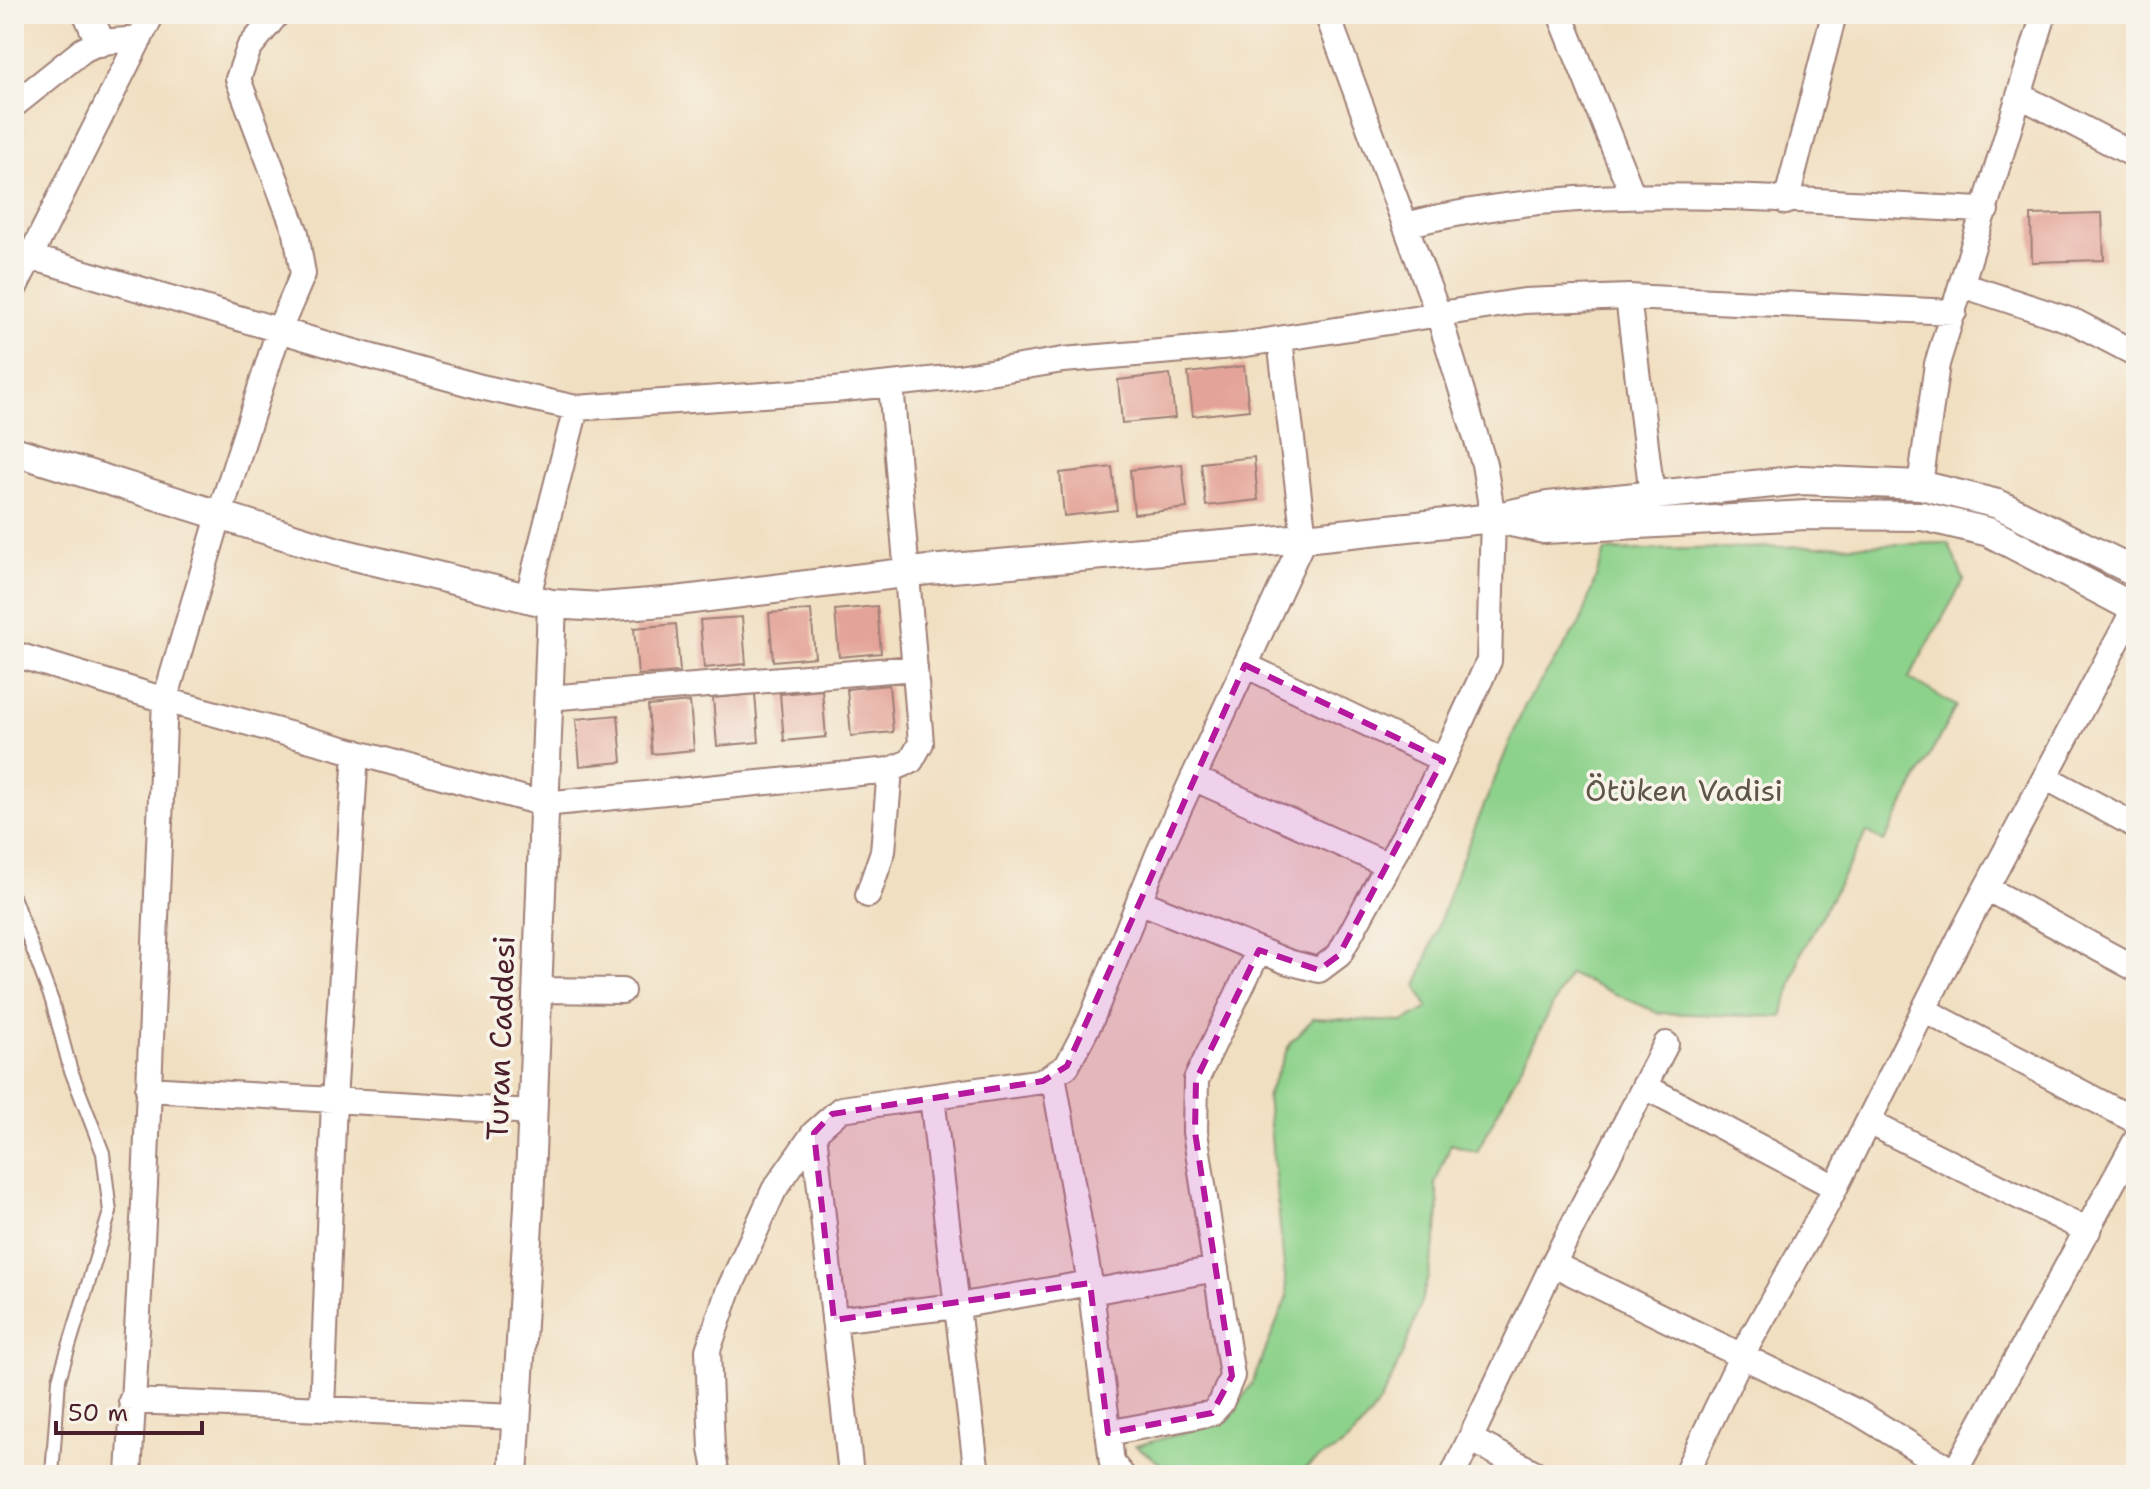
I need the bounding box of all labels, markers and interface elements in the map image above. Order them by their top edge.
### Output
park label: Ötüken Vadisi [1585,770,1783,811]
street label: Turan Caddesi [476,935,525,1141]
scale bar [56,1385,202,1435]
text: 50 m [68,1397,128,1429]

